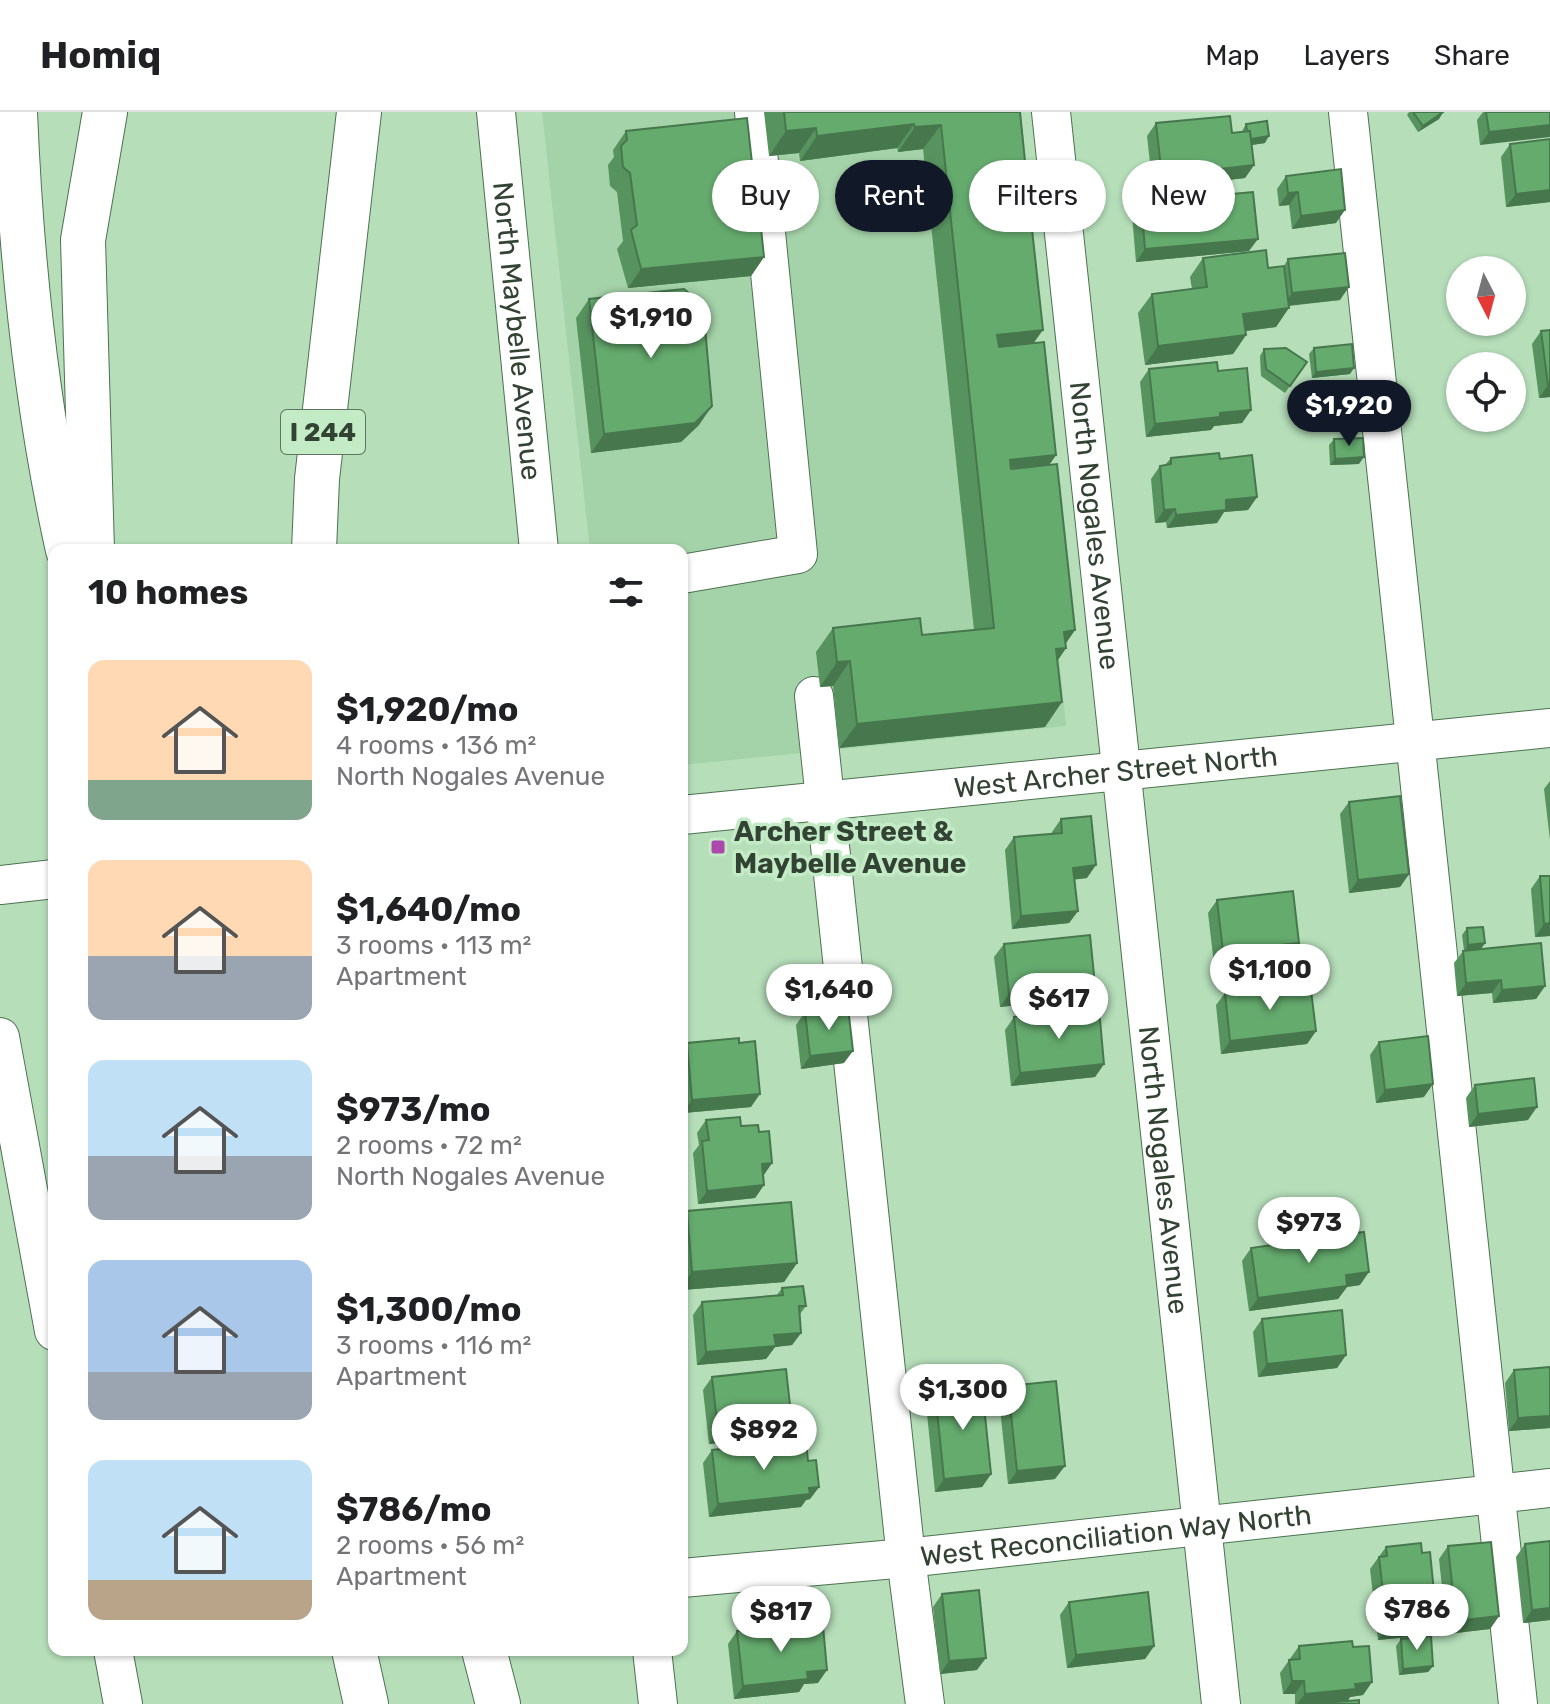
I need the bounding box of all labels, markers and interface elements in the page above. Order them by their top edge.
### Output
text: Homiq [40,32,161,78]
text: Map [1205,39,1260,72]
text: Layers [1304,39,1390,72]
text: Share [1434,39,1510,72]
chip: Buy [712,160,819,232]
chip: Rent [835,160,953,232]
chip: Filters [969,160,1106,232]
chip: New [1122,160,1235,232]
street label: North Maybelle Avenue [486,180,549,482]
north arrow [1446,256,1526,336]
map controls [1446,256,1526,432]
pin: $1,910 [586,292,716,360]
text: $1,910 [609,302,693,333]
button: locate [1446,352,1526,432]
street label: North Nogales Avenue [1063,380,1127,671]
pin: $1,920 [1284,380,1414,448]
text: $1,920 [1305,390,1393,421]
road number: I 244 [281,410,365,454]
icon: filters [604,570,648,614]
text: 10 homes [88,572,248,613]
text: $1,920/mo [336,689,518,730]
icon: home [152,692,248,788]
text: 4 rooms · 136 m² [336,730,536,761]
street label: West Archer Street North [952,739,1279,804]
text: North Nogales Avenue [336,761,605,792]
place label: Archer Street & Maybelle Avenue [734,815,966,880]
marker: Archer Street & Maybelle Avenue [709,838,727,856]
text: $1,640/mo [336,889,521,930]
icon: home [152,892,248,988]
text: 3 rooms · 113 m² [336,930,531,961]
pin: $1,100 [1205,944,1335,1012]
text: $1,100 [1228,954,1312,985]
text: Apartment [336,961,467,992]
pin: $1,640 [764,964,894,1032]
pin: $617 [1012,973,1106,1041]
text: $1,640 [784,974,874,1005]
text: $617 [1028,983,1090,1014]
street label: North Nogales Avenue [1132,1024,1196,1316]
text: $973/mo [336,1089,491,1130]
icon: home [152,1092,248,1188]
text: 2 rooms · 72 m² [336,1130,522,1161]
text: North Nogales Avenue [336,1161,605,1192]
pin: $973 [1262,1197,1356,1265]
text: $973 [1276,1207,1342,1238]
text: $1,300/mo [336,1289,521,1330]
icon: home [152,1292,248,1388]
text: 3 rooms · 116 m² [336,1330,531,1361]
text: Apartment [336,1361,467,1392]
pin: $1,300 [898,1364,1028,1432]
text: $1,300 [918,1374,1008,1405]
pin: $892 [717,1404,811,1472]
text: $892 [730,1414,798,1445]
text: $786/mo [336,1489,492,1530]
icon: home [152,1492,248,1588]
street label: West Reconciliation Way North [919,1498,1313,1573]
text: 2 rooms · 56 m² [336,1530,524,1561]
text: Apartment [336,1561,467,1592]
pin: $786 [1370,1584,1464,1652]
pin: $817 [734,1586,828,1654]
text: $786 [1384,1594,1450,1625]
text: $817 [750,1596,812,1627]

